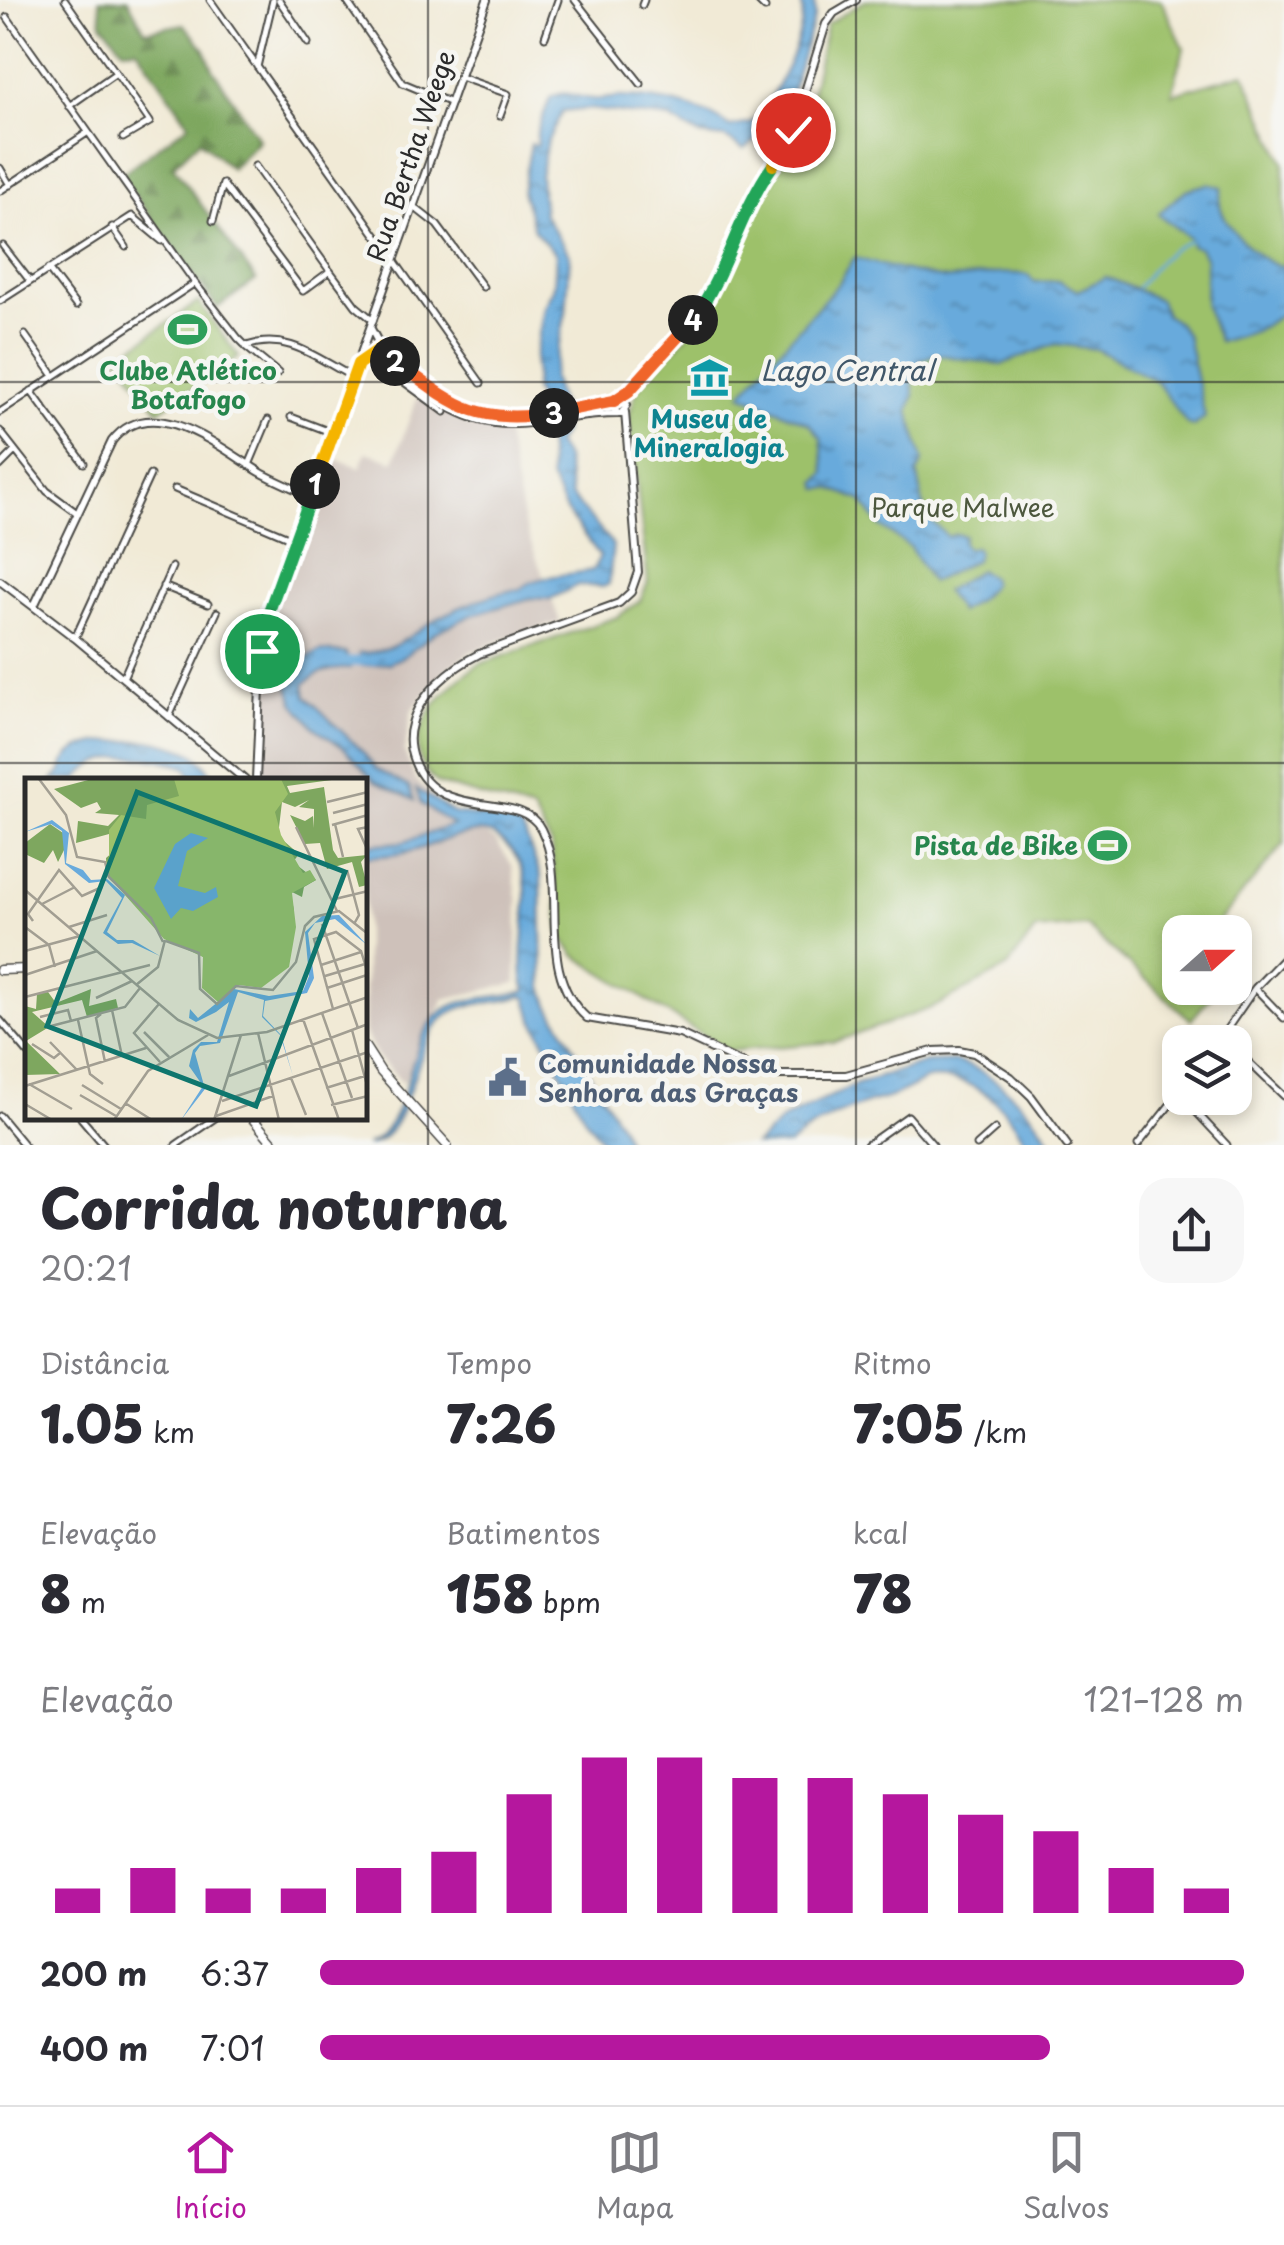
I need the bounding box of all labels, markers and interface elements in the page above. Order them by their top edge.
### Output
street label: Rua Bertha Weege [356,45,464,266]
pin [751,88,836,173]
icon: check [766,103,821,158]
pin: 4 [668,295,718,345]
text: 4 [683,298,703,341]
sports icon: Clube Atlético Botafogo [167,309,209,351]
pin: 2 [370,336,420,386]
text: 2 [385,339,405,382]
water label: Lago Central [760,348,938,391]
place label: Clube Atlético Botafogo [99,351,277,418]
museum icon: Museu de Mineralogia [688,357,730,399]
pin: 3 [529,388,579,438]
text: 3 [545,391,563,434]
place label: Museu de Mineralogia [634,399,784,466]
pin: 1 [290,459,340,509]
text: 1 [308,462,322,505]
park label: Parque Malwee [871,488,1055,526]
pin [220,609,305,694]
icon: arrive [235,624,290,679]
inset map [25,778,368,1120]
sports icon: Pista de Bike [1087,825,1129,867]
place label: Pista de Bike [914,826,1078,864]
north arrow [1162,915,1252,1005]
map controls [1162,915,1252,1115]
button: layers [1162,1025,1252,1115]
place label: Comunidade Nossa Senhora das Graças [538,1044,798,1111]
public building icon: Comunidade Nossa Senhora das Graças [487,1057,529,1099]
text: Corrida noturna [40,1165,508,1248]
button: share [1139,1178,1244,1283]
text: 20:21 [40,1244,132,1292]
text: Distância [40,1341,169,1384]
text: Tempo [446,1341,532,1384]
text: Ritmo [853,1341,932,1384]
text: 1.05 [40,1384,144,1460]
text: 7:26 [446,1384,556,1460]
text: 7:05 [853,1384,965,1460]
text: km [144,1410,195,1453]
text: /km [965,1410,1027,1453]
text: Elevação [40,1511,157,1554]
text: Batimentos [446,1511,600,1554]
text: kcal [853,1511,909,1554]
text: 8 [40,1554,71,1630]
text: 158 [446,1554,534,1630]
text: 78 [853,1554,913,1630]
text: m [71,1580,106,1623]
text: bpm [534,1580,601,1623]
text: Elevação [40,1675,174,1723]
text: 121–128 m [1084,1675,1244,1723]
text: 200 m [40,1949,147,1997]
text: 6:37 [200,1949,269,1997]
text: 400 m [40,2024,148,2072]
text: 7:01 [200,2024,265,2072]
tab: Início [175,2125,247,2228]
tab: Mapa [596,2125,673,2228]
tab: Salvos [1023,2125,1109,2228]

